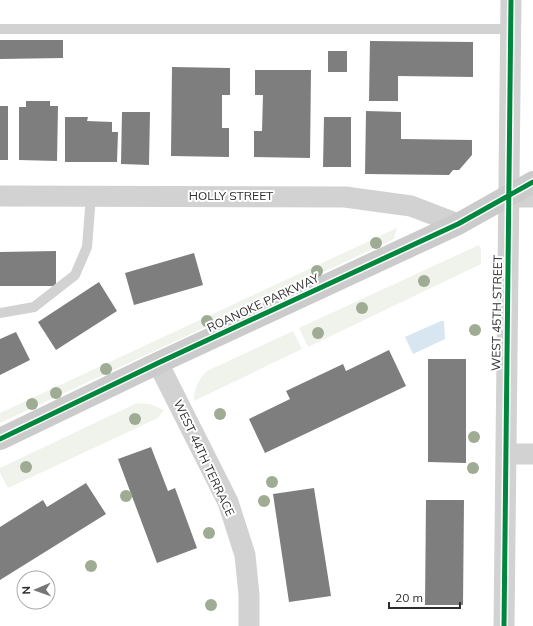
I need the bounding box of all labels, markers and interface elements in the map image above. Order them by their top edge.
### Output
street label: HOLLY STREET [189,188,274,203]
street label: WEST 45TH STREET [488,254,505,371]
street label: ROANOKE PARKWAY [204,270,322,335]
street label: WEST 44TH TERRACE [171,397,238,518]
north arrow [16,570,56,610]
scale bar [389,584,460,610]
text: N [19,586,33,595]
text: 20 m [395,590,423,605]

